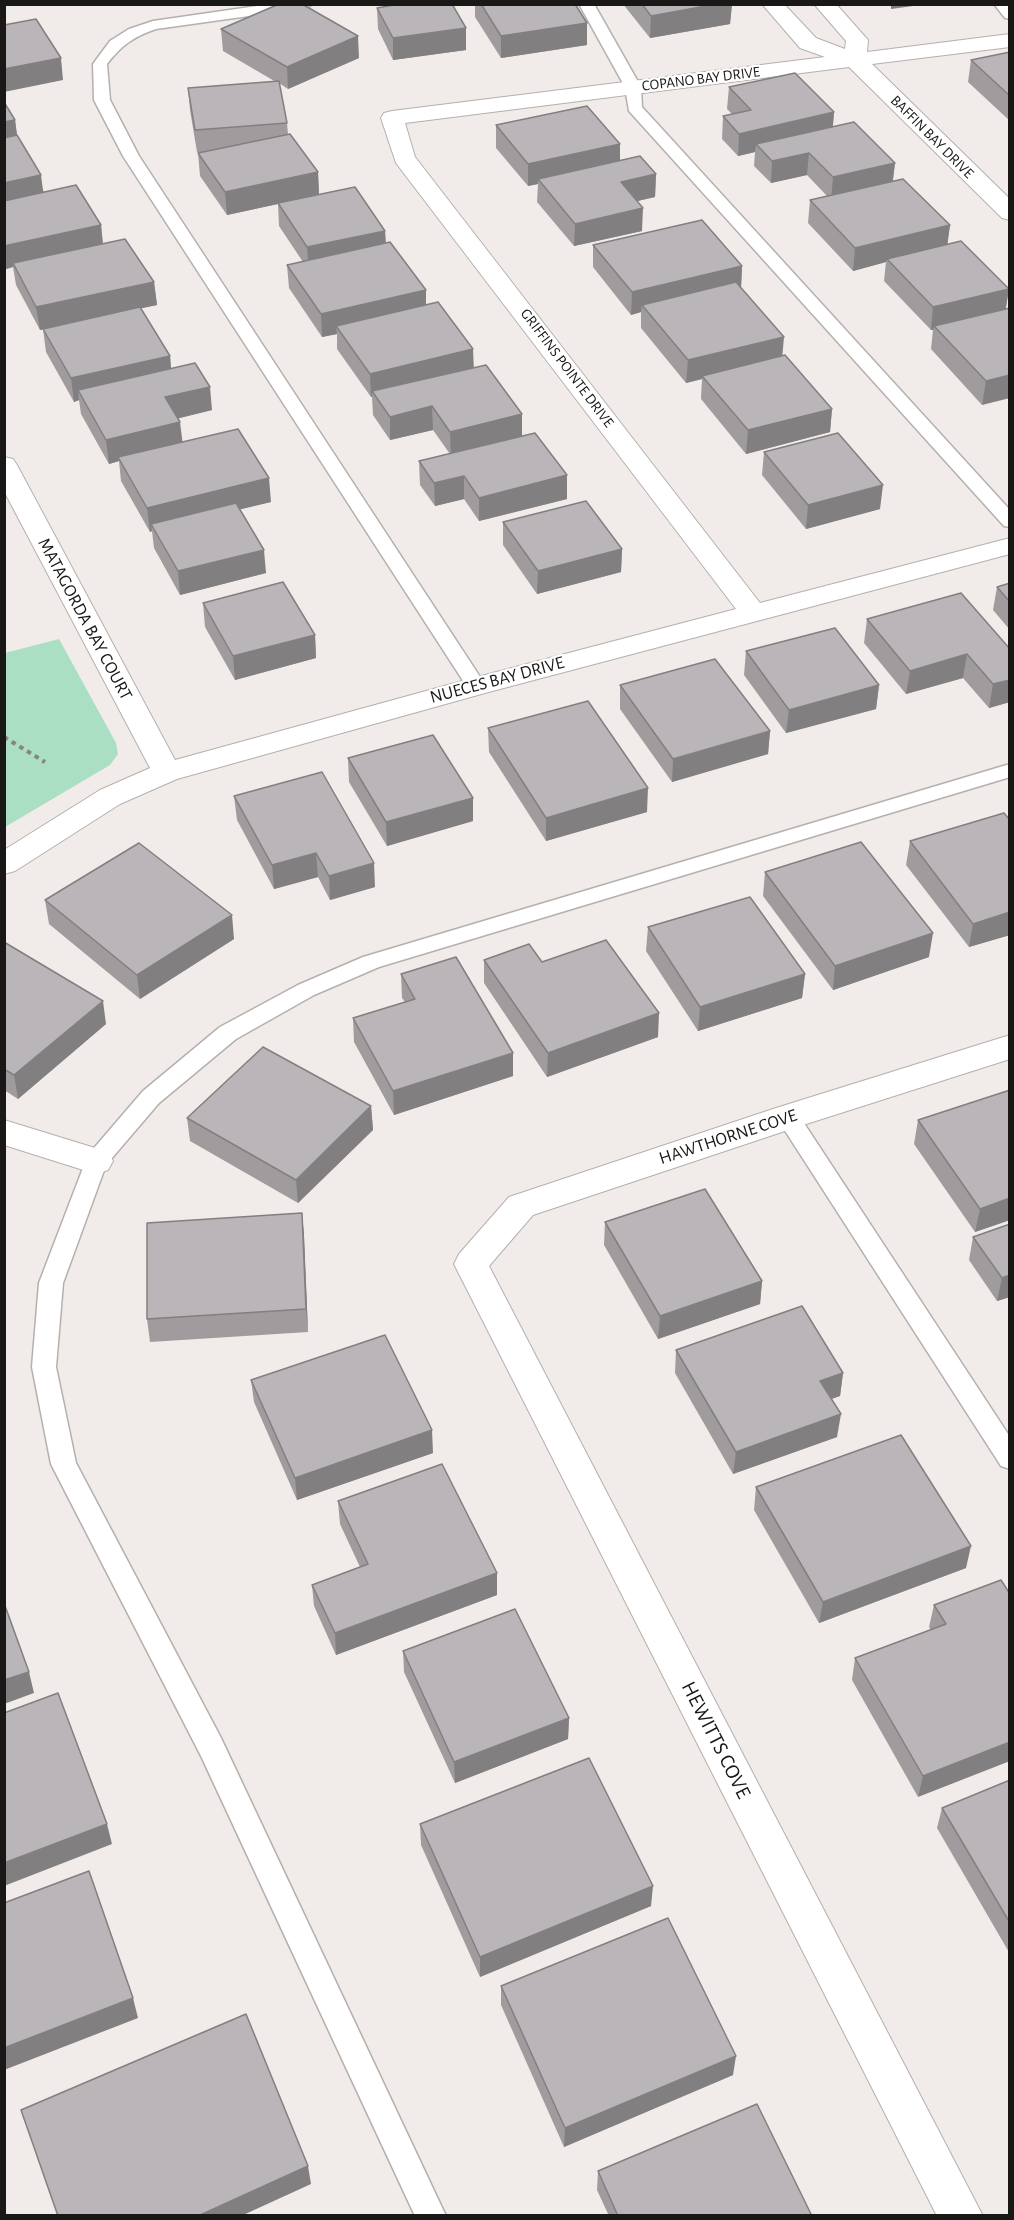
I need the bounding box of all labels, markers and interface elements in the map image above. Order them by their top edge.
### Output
street label: COPANO BAY DRIVE [641,63,761,95]
street label: BAFFIN BAY DRIVE [887,92,977,182]
street label: GRIFFINS POINTE DRIVE [516,305,618,431]
street label: MATAGORDA BAY COURT [33,534,137,704]
street label: NUECES BAY DRIVE [428,652,566,708]
street label: HAWTHORNE COVE [656,1104,800,1170]
street label: HEWITTS COVE [676,1677,756,1803]

